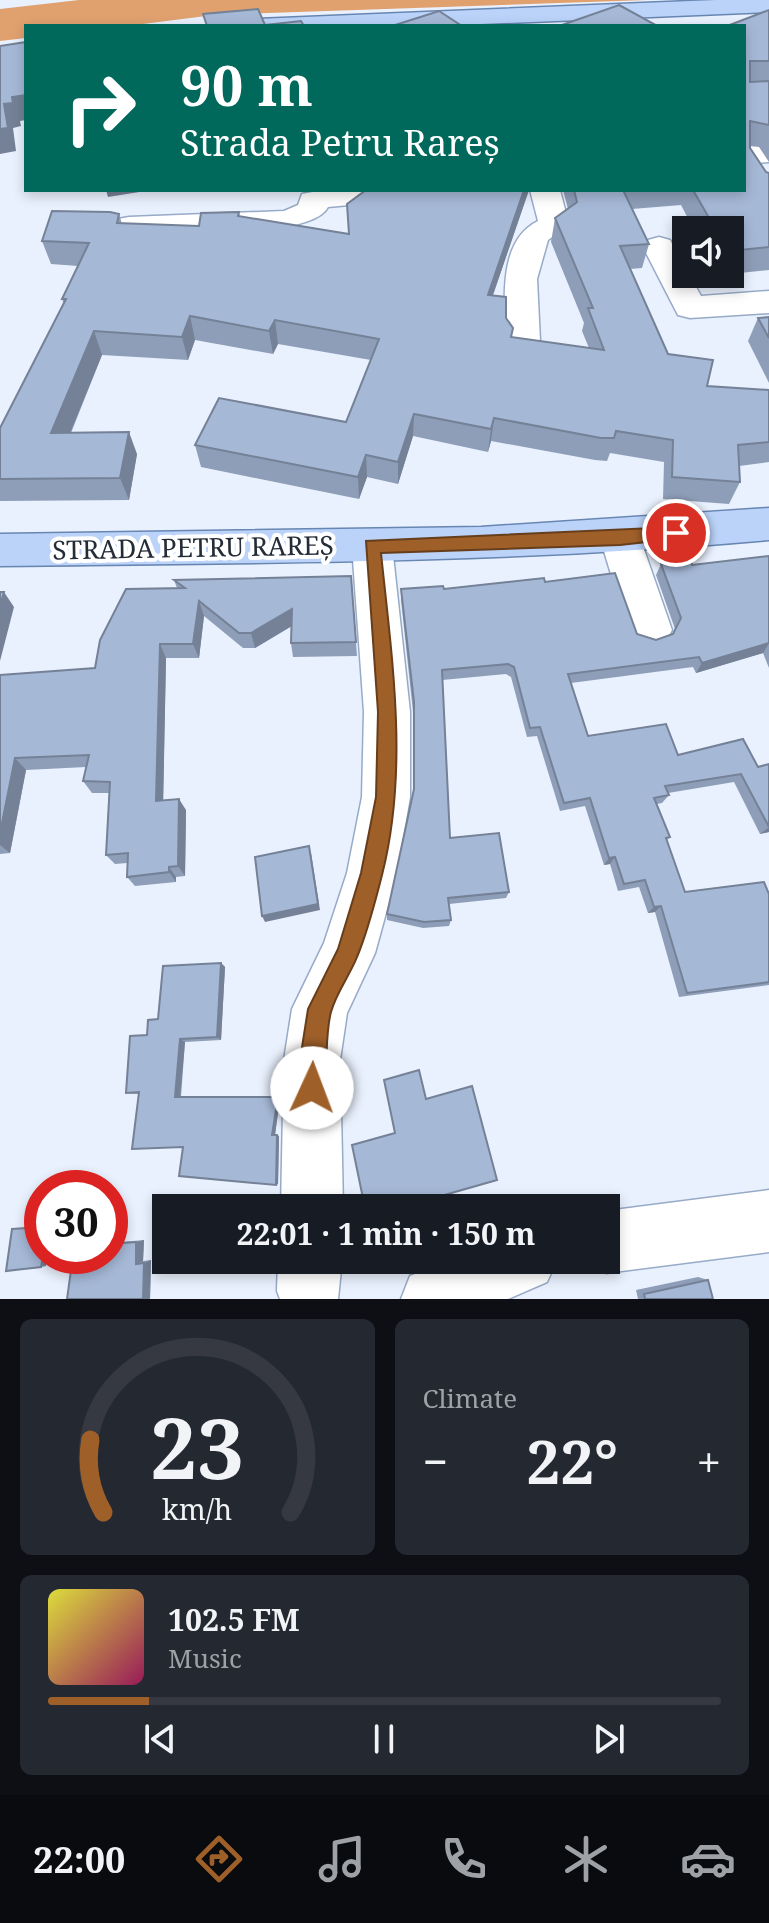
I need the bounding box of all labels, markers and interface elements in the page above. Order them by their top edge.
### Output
text: 90 m [180,46,313,122]
icon: right [48,56,152,160]
text: Strada Petru Rareș [180,118,500,167]
map controls [672,216,744,288]
button: sound [672,216,744,288]
pin [642,499,710,567]
icon: arrive [654,511,698,555]
street label: STRADA PETRU RAREȘ [52,527,334,567]
position arrow [270,1046,354,1130]
speed limit sign: 30 [24,1170,128,1274]
text: 22:01 · 1 min · 150 m [237,1213,535,1254]
text: Climate [423,1380,517,1416]
text: 23 [150,1390,244,1503]
text: 22° [526,1420,618,1502]
text: − [423,1431,448,1491]
text: + [696,1431,721,1491]
text: km/h [162,1489,232,1528]
text: 102.5 FM [168,1599,300,1640]
text: Music [168,1640,242,1676]
icon: previous [138,1717,182,1761]
icon: pause [362,1717,406,1761]
icon: next [587,1717,631,1761]
icon: directions [191,1831,247,1887]
icon: music [314,1831,370,1887]
icon: phone [436,1831,492,1887]
icon: climate [558,1831,614,1887]
icon: car [680,1831,736,1887]
text: 22:00 [33,1835,125,1884]

